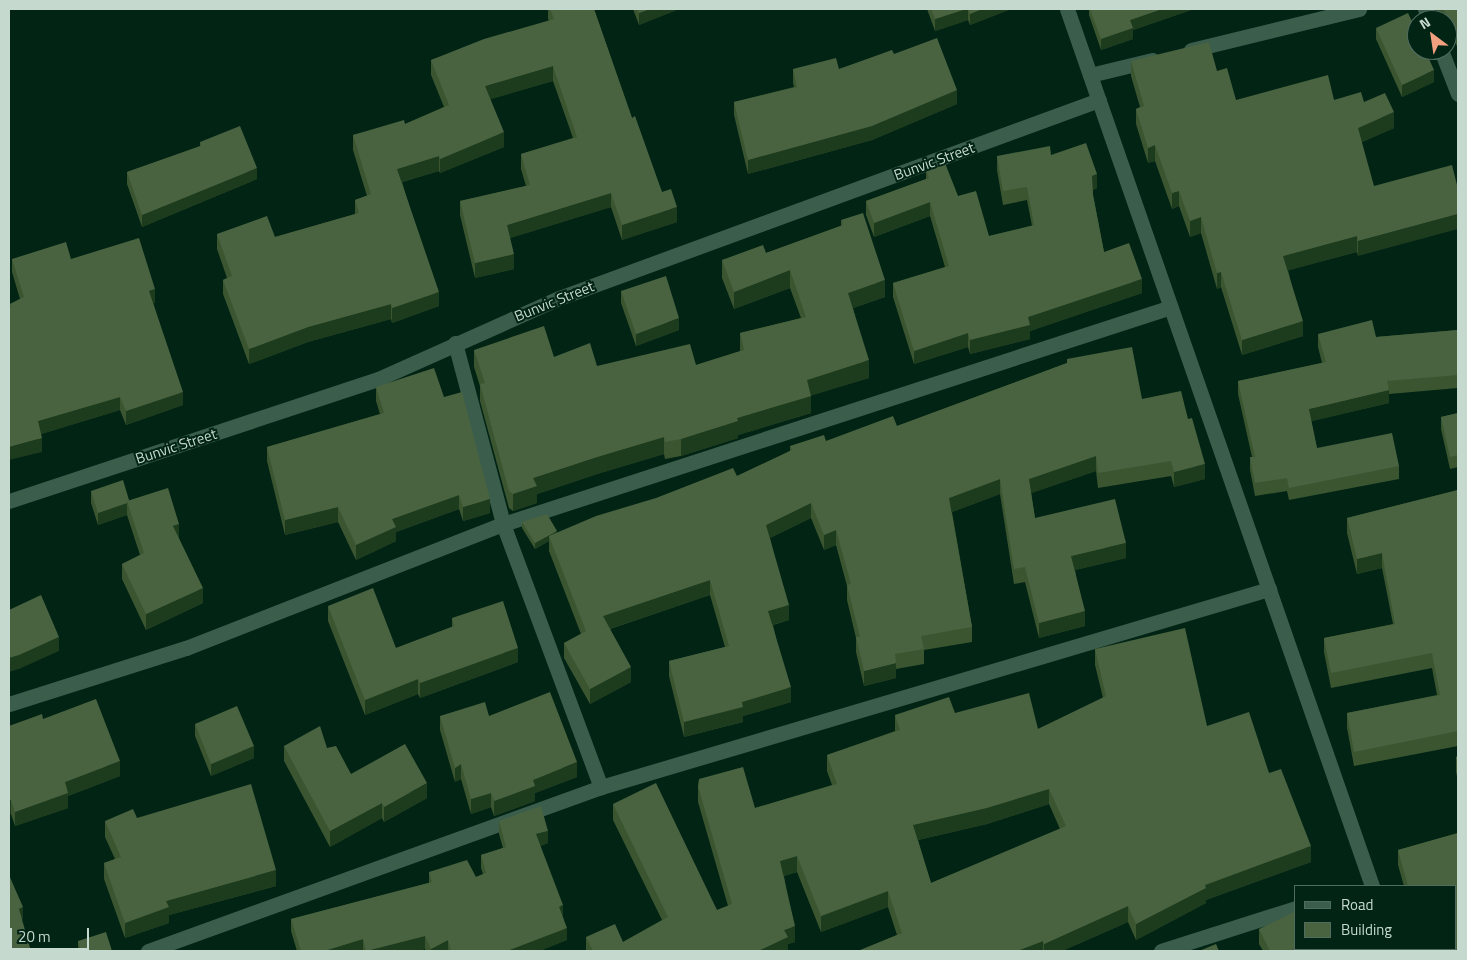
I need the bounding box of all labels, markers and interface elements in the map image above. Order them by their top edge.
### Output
north arrow [1407,10,1457,60]
text: N [1415,11,1434,34]
street label: Bunvic Street [891,138,977,184]
street label: Bunvic Street [512,277,596,325]
street label: Bunvic Street [133,424,219,468]
legend [1294,885,1457,950]
text: Road [1341,893,1373,916]
scale bar [12,918,91,950]
text: Building [1341,918,1392,941]
text: 20 m [18,925,51,948]

